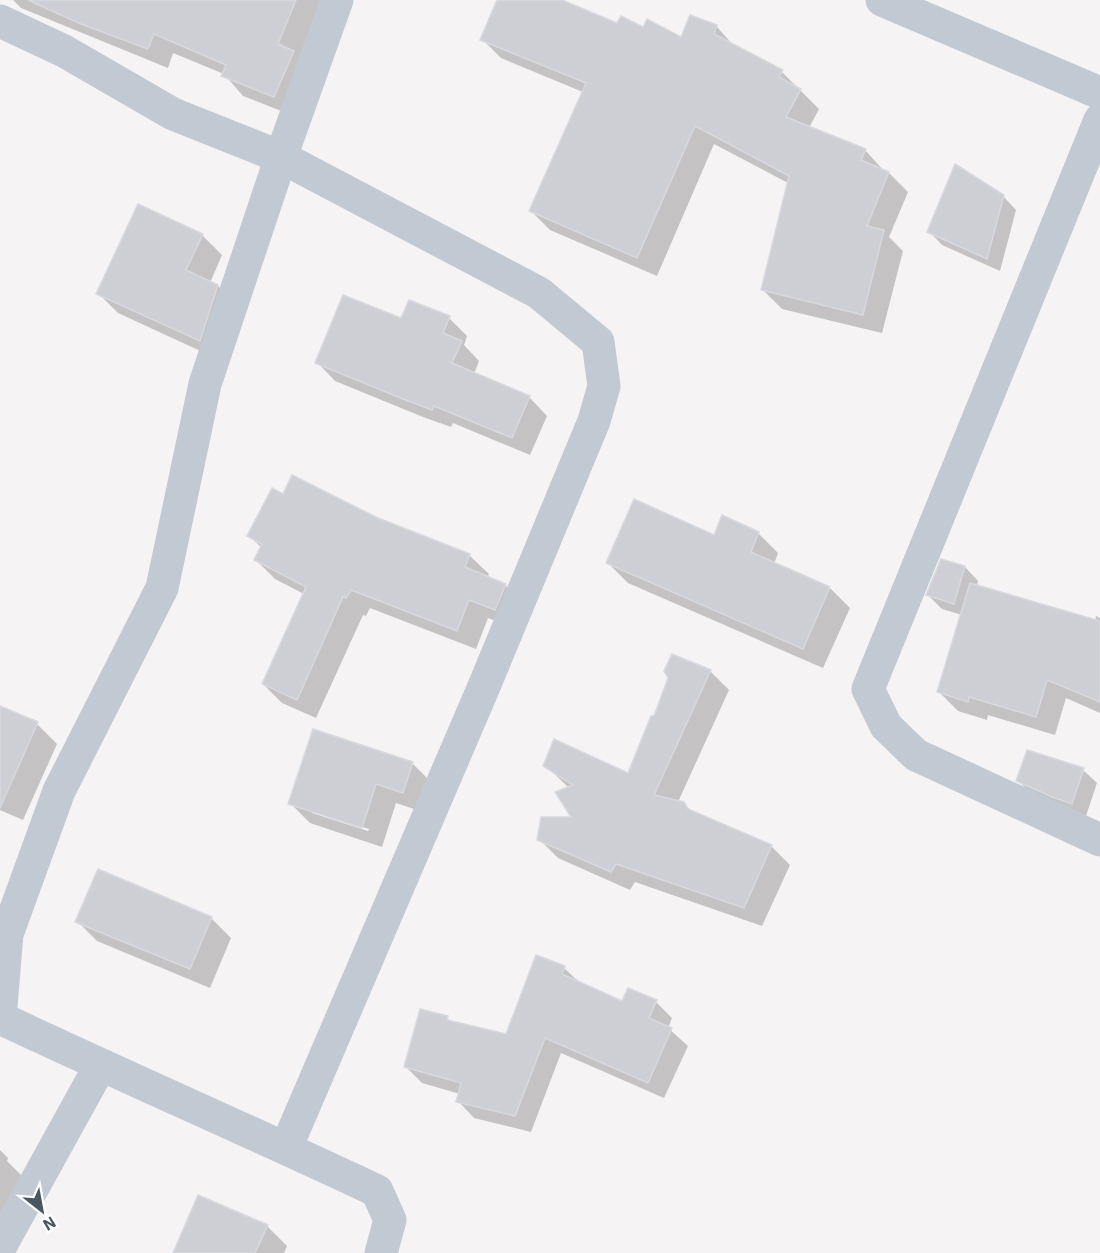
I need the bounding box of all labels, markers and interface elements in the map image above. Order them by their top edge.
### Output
north arrow [12,1181,72,1241]
text: N [40,1212,60,1235]

